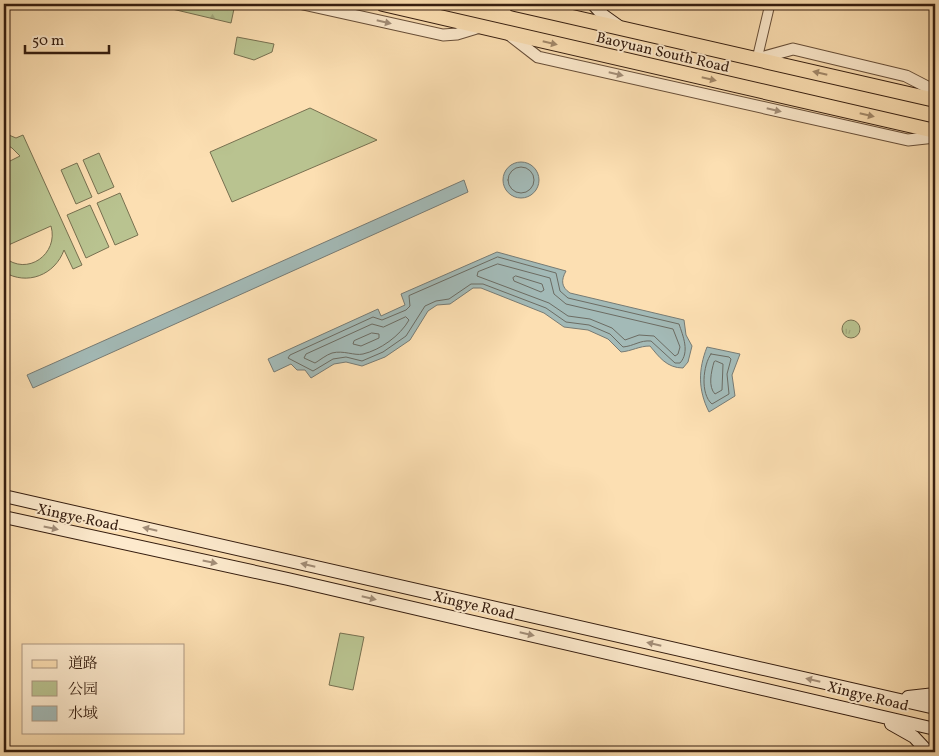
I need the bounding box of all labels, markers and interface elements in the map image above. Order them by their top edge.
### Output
one-way arrow [377,18,392,26]
scale bar [25,22,109,54]
street label: Baoyuan South Road [594,28,732,79]
text: 50 m [32,31,64,52]
one-way arrow [543,39,558,47]
one-way arrow [812,69,827,77]
one-way arrow [608,70,623,78]
one-way arrow [701,75,716,83]
one-way arrow [767,106,782,114]
one-way arrow [859,111,875,119]
street label: Xingye Road [35,500,121,537]
one-way arrow [44,524,60,532]
one-way arrow [142,525,157,533]
one-way arrow [203,558,218,566]
one-way arrow [301,561,316,569]
street label: Xingye Road [431,587,517,626]
one-way arrow [361,594,376,602]
one-way arrow [520,630,535,638]
one-way arrow [647,640,662,648]
legend [22,644,185,734]
text: 道路 [68,654,98,675]
one-way arrow [805,676,820,684]
street label: Xingye Road [825,677,910,718]
text: 公园 [68,680,98,701]
text: 水域 [68,704,98,725]

